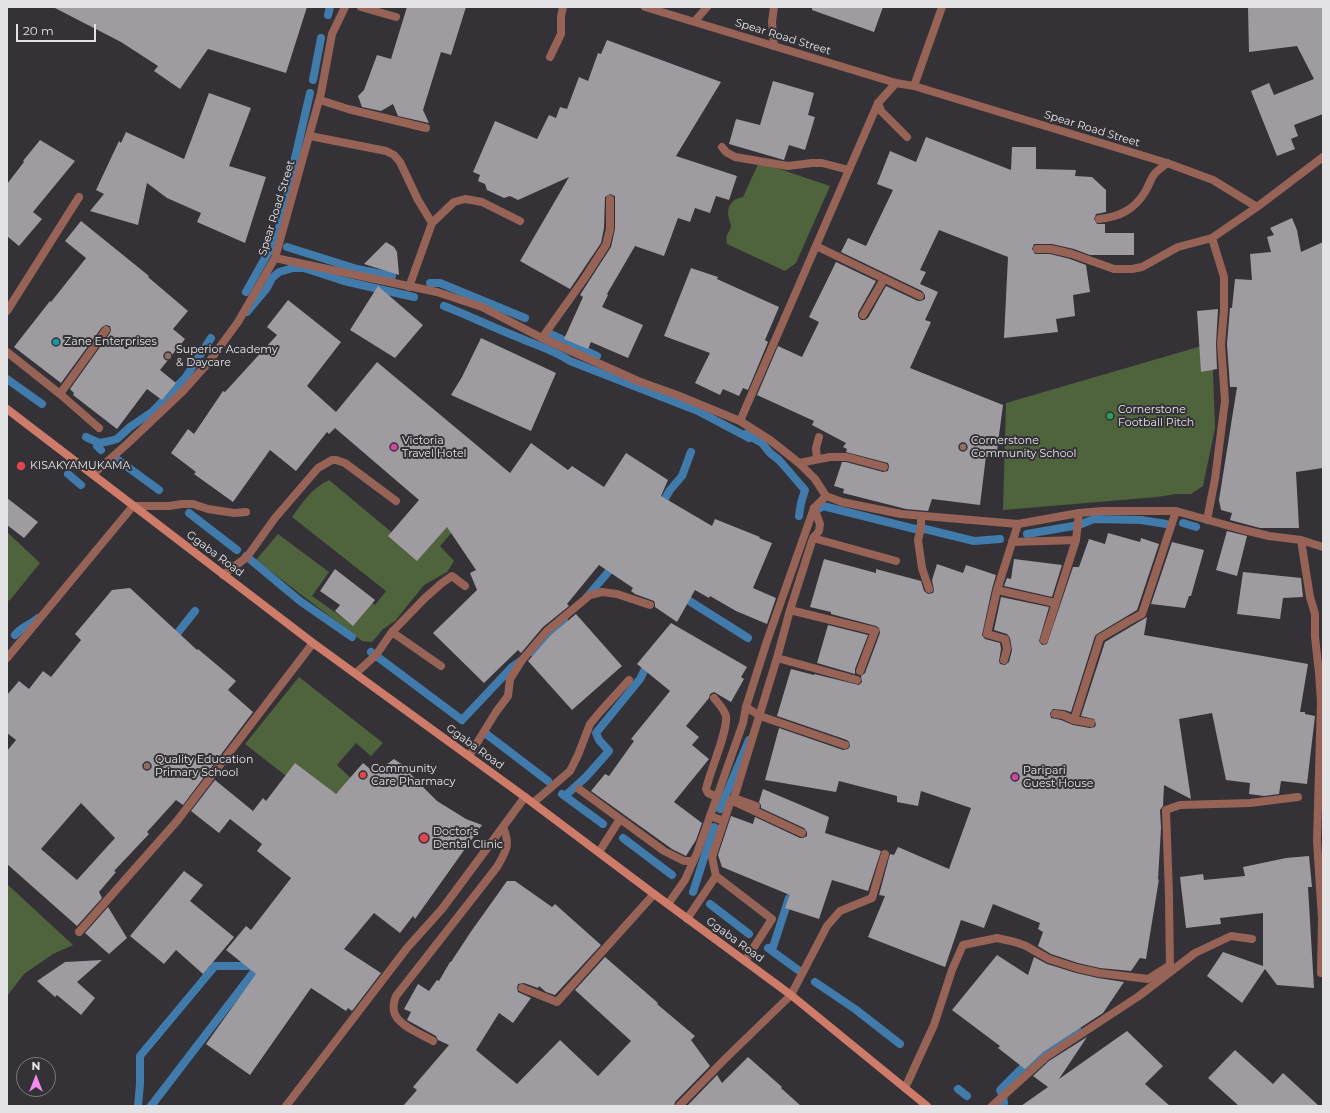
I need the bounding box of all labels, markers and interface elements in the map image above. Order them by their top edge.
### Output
scale bar [18,16,98,42]
street label: Spear Road Street [734,16,832,58]
text: 20 m [23,23,54,38]
street label: Spear Road Street [1043,108,1141,150]
street label: Spear Road Street [256,159,298,257]
place label: Zane Enterprises [64,335,157,349]
marker: Zane Enterprises [51,337,61,347]
place label: Superior Academy & Daycare [176,343,278,369]
marker: Superior Academy & Daycare [163,351,173,361]
place label: Cornerstone Football Pitch [1118,403,1194,429]
marker: Cornerstone Football Pitch [1105,411,1115,421]
place label: Victoria Travel Hotel [402,434,466,460]
place label: Cornerstone Community School [971,434,1076,460]
marker: Victoria Travel Hotel [389,442,399,452]
marker: Cornerstone Community School [958,442,968,452]
place label: KISAKYAMUKAMA [30,459,130,473]
marker: KISAKYAMUKAMA [15,460,27,472]
street label: Ggaba Road [184,528,246,580]
street label: Ggaba Road [444,722,506,772]
place label: Quality Education Primary School [155,753,253,779]
marker: Quality Education Primary School [142,761,152,771]
place label: Community Care Pharmacy [371,762,455,788]
place label: Paripari Guest House [1023,764,1093,790]
marker: Community Care Pharmacy [358,770,368,780]
marker: Paripari Guest House [1010,772,1020,782]
place label: Doctor's Dental Clinic [433,825,503,851]
marker: Doctor's Dental Clinic [418,832,430,844]
street label: Ggaba Road [704,915,766,965]
north arrow [16,1057,56,1097]
text: N [32,1059,40,1073]

